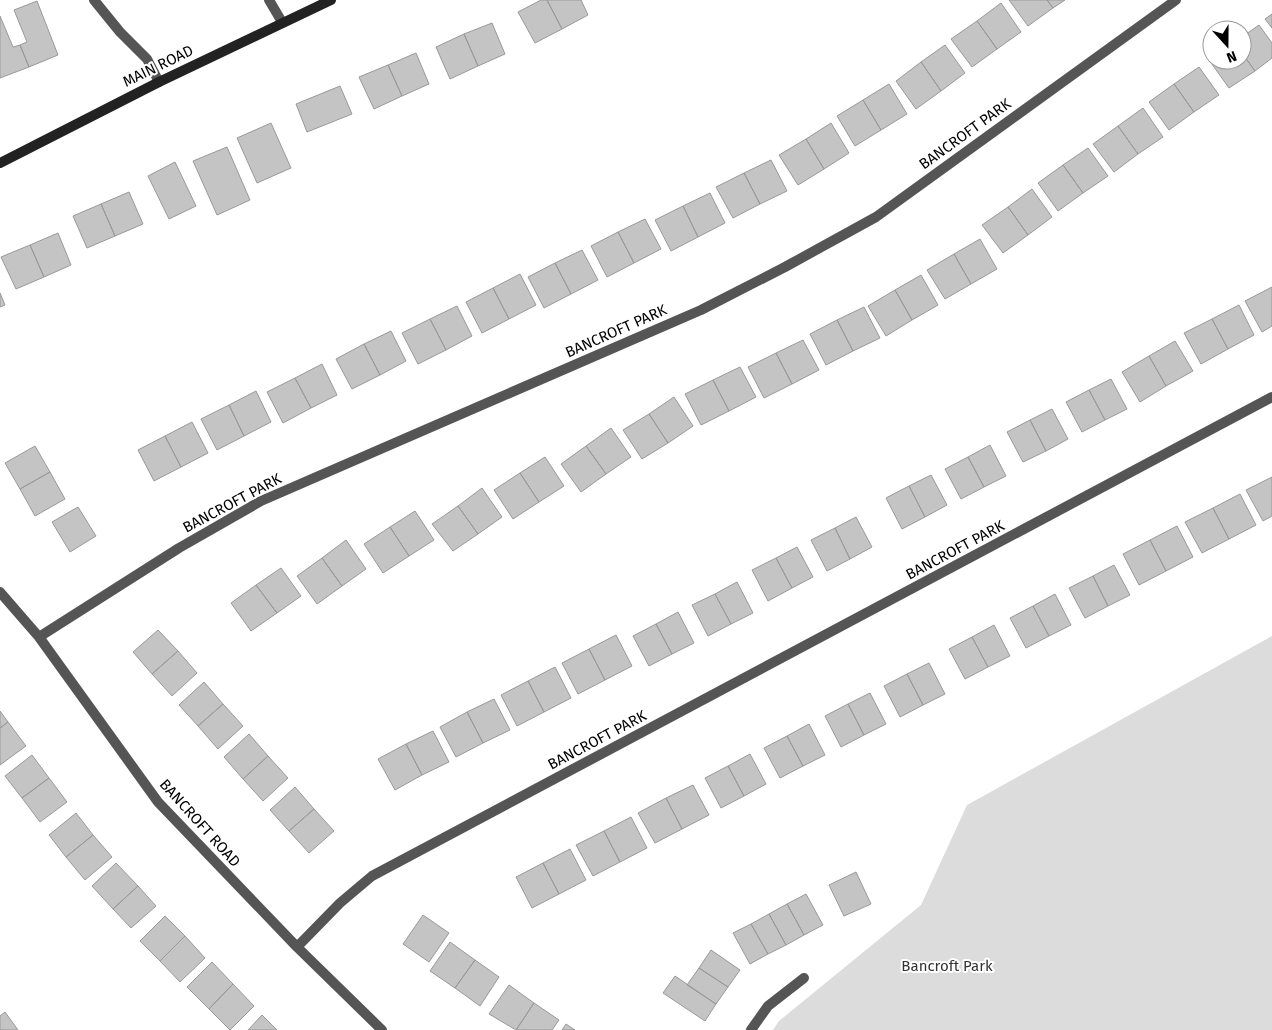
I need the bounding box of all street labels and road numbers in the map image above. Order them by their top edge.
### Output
street label: MAIN ROAD [120,41,196,91]
street label: BANCROFT PARK [916,95,1015,173]
street label: BANCROFT PARK [563,301,670,361]
street label: BANCROFT PARK [180,469,284,537]
street label: BANCROFT PARK [903,516,1007,584]
street label: BANCROFT PARK [545,706,649,774]
street label: BANCROFT ROAD [156,775,244,871]

